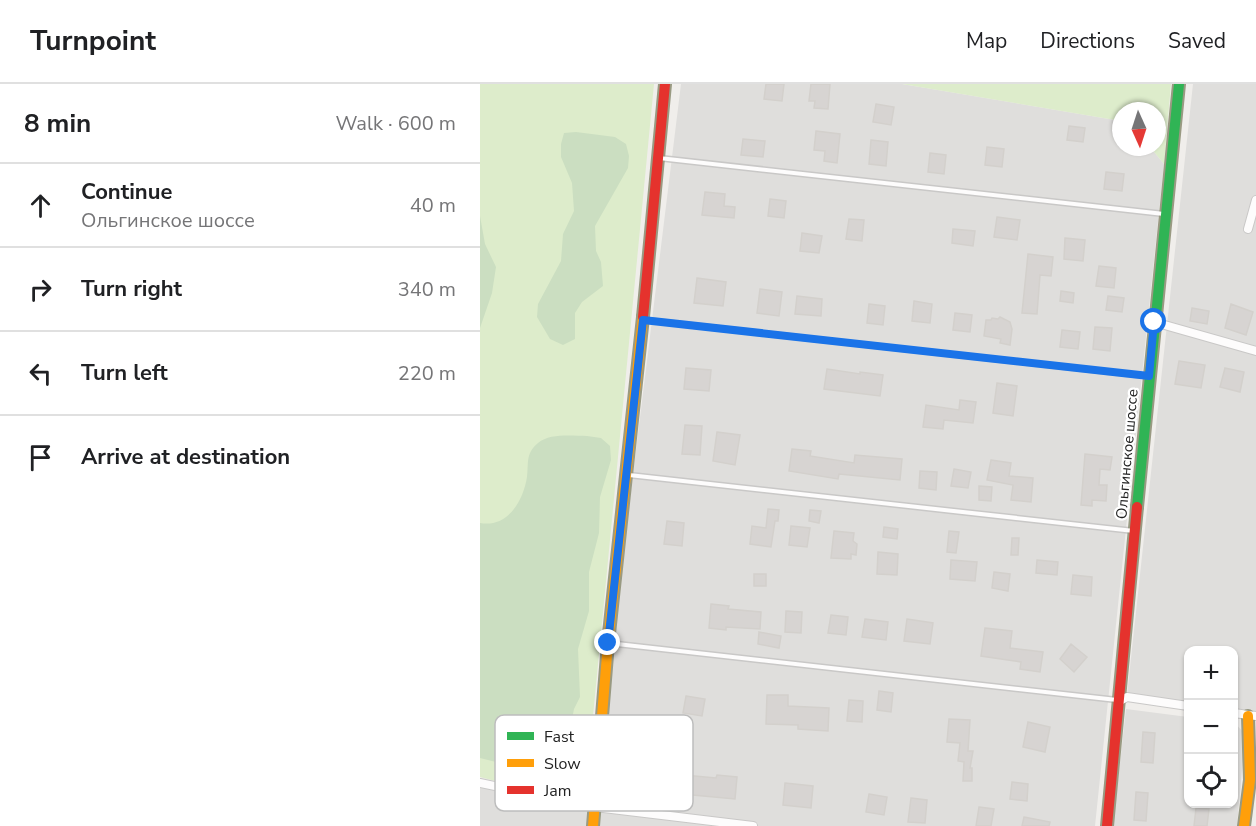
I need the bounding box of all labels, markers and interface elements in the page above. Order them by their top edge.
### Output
text: Turnpoint [30,22,156,60]
text: Map [966,27,1007,55]
text: Directions [1040,27,1135,55]
text: Saved [1168,27,1226,55]
north arrow [1112,102,1166,156]
text: 8 min [24,106,91,141]
text: Walk · 600 m [336,110,456,137]
text: Continue [81,177,172,207]
icon: ahead [24,189,57,222]
text: 40 m [410,192,456,219]
text: Ольгинское шоссе [81,207,255,234]
icon: right [24,273,57,306]
text: Turn right [81,274,182,304]
text: 340 m [398,276,456,303]
route start [1140,308,1166,334]
icon: left [24,357,57,390]
text: Turn left [81,358,168,388]
text: 220 m [398,360,456,387]
street label: Ольгинское шоссе [1111,388,1143,520]
icon: arrive [24,441,57,474]
text: Arrive at destination [81,442,290,472]
route end [594,629,620,655]
map controls [1184,646,1238,808]
button: + [1184,646,1238,700]
button: − [1184,700,1238,754]
legend [495,715,693,811]
text: Fast [544,726,575,748]
text: Slow [544,753,581,775]
button: locate [1184,754,1238,808]
text: Jam [543,780,571,802]

